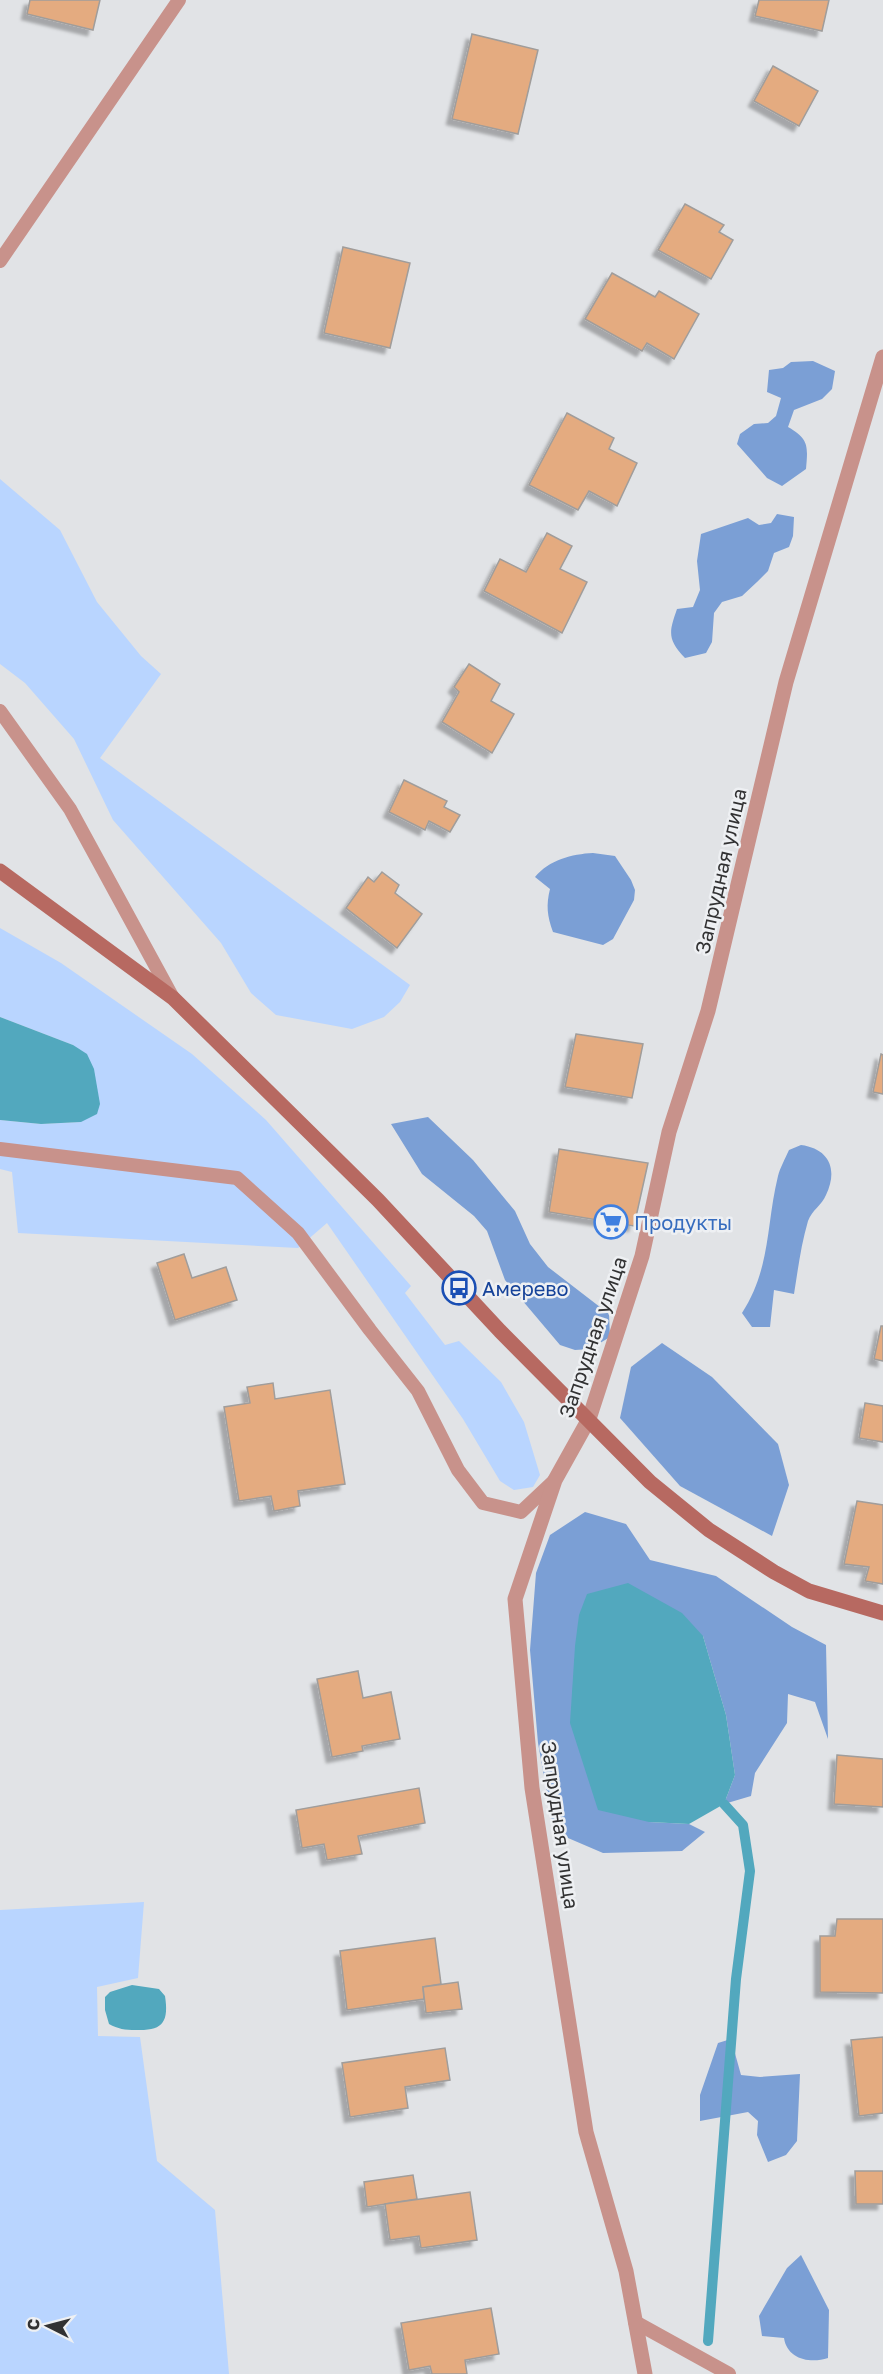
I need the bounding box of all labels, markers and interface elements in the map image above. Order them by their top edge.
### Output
street label: Запрудная улица [689,786,751,956]
supermarket icon: Продукты [593,1204,629,1240]
place label: Продукты [634,1210,732,1234]
street label: Запрудная улица [553,1253,631,1421]
bus stop icon: Амерево [441,1270,477,1306]
place label: Амерево [482,1276,569,1300]
street label: Запрудная улица [537,1740,585,1910]
north arrow [18,2296,78,2356]
text: С [23,2318,44,2331]

